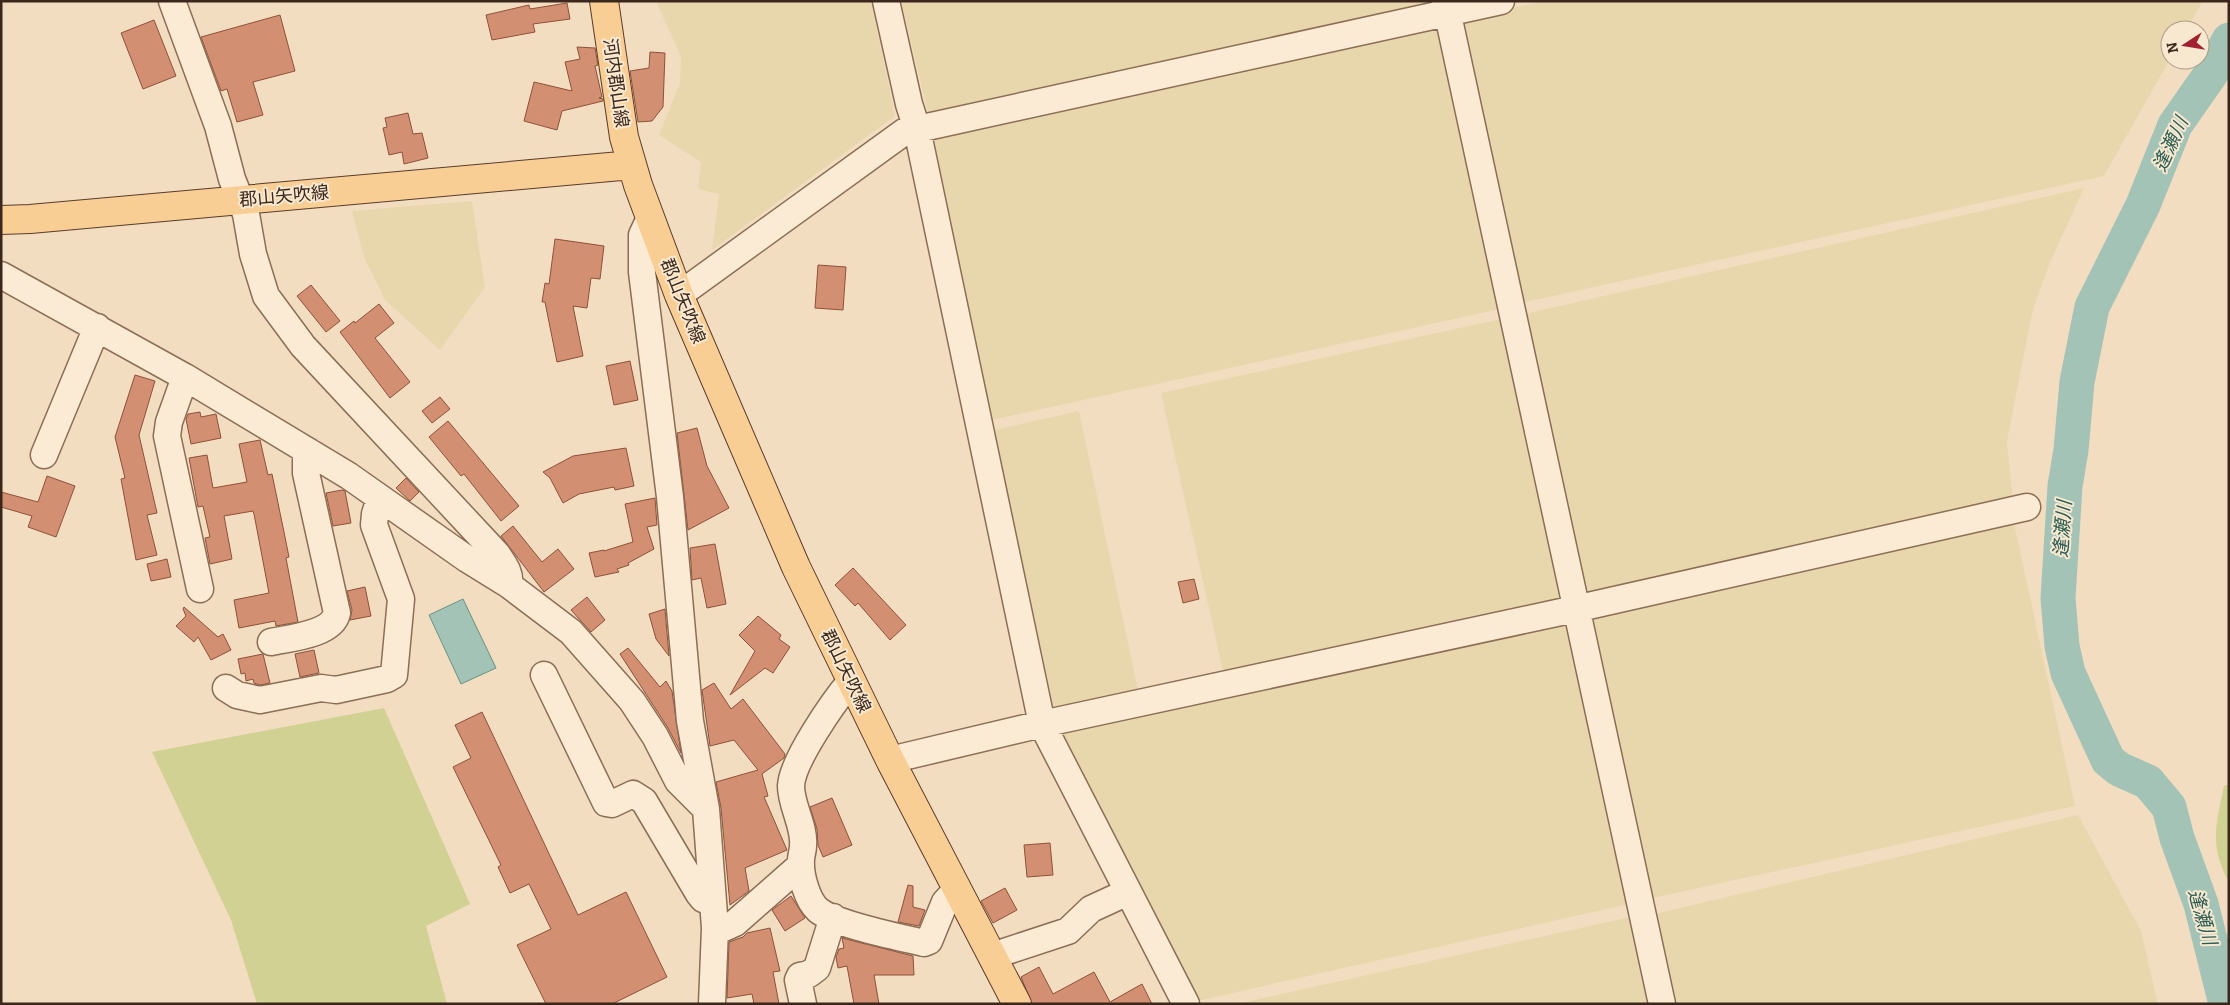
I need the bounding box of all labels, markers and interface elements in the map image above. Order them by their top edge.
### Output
north arrow [2160,20,2210,70]
street label: 河内郡山線 [599,37,633,129]
text: N [2163,40,2182,55]
water label: 逢瀬川 [2148,112,2194,175]
street label: 郡山矢吹線 [238,181,330,211]
street label: 郡山矢吹線 [656,255,710,347]
water label: 逢瀬川 [2049,498,2076,558]
street label: 郡山矢吹線 [816,626,876,716]
water label: 逢瀬川 [2184,887,2222,950]

